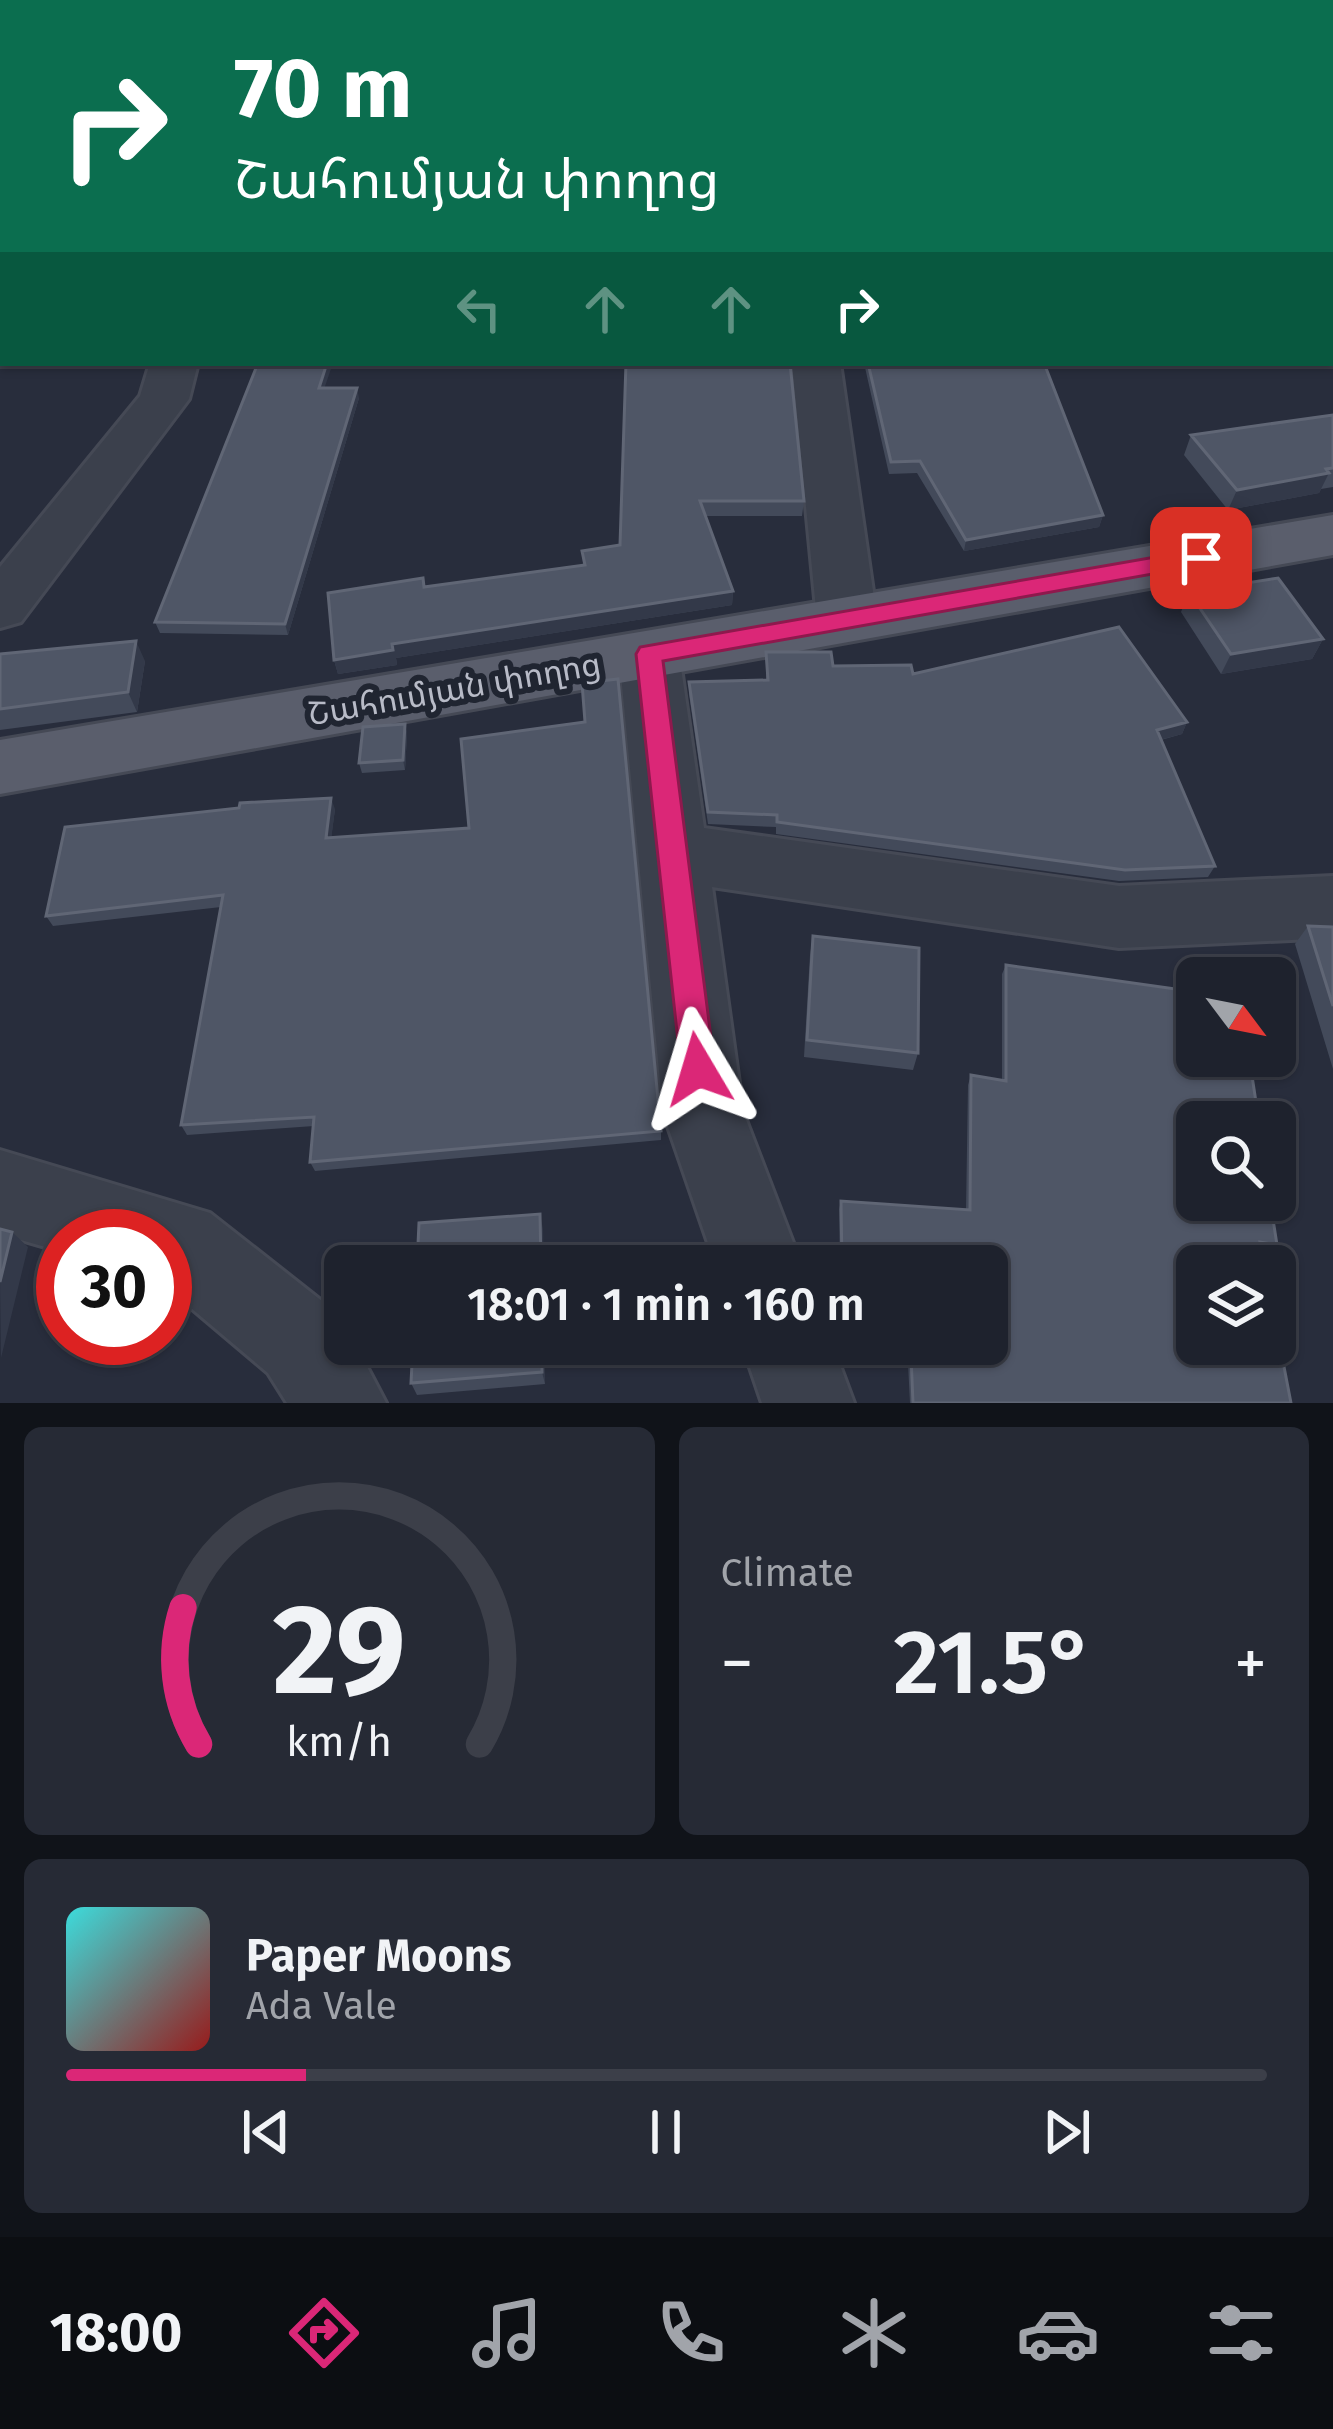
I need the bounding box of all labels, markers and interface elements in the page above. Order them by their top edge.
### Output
text: 70 m [234,38,412,139]
icon: right [36,48,192,204]
text: Շահումյան փողոց [234,148,719,212]
icon: left [446,276,512,342]
icon: ahead [572,276,638,342]
icon: ahead [698,276,764,342]
icon: right [824,276,890,342]
pin [1150,507,1252,609]
icon: arrive [1168,525,1234,591]
street label: Շահումյան փողոց [305,644,604,734]
north arrow [1176,957,1296,1077]
map controls [1176,957,1296,1365]
position arrow [635,1006,761,1132]
button: search [1176,1101,1296,1221]
speed limit sign: 30 [36,1209,192,1365]
button: layers [1176,1245,1296,1365]
text: 18:01 · 1 min · 160 m [467,1278,865,1332]
text: Climate [721,1550,854,1596]
text: 29 [273,1576,406,1726]
text: 21.5° [893,1609,1094,1717]
text: − [721,1624,754,1703]
text: + [1234,1624,1267,1703]
text: km/h [286,1716,392,1767]
text: Paper Moons [246,1929,511,1983]
text: Ada Vale [246,1983,397,2029]
icon: previous [233,2099,299,2165]
icon: pause [633,2099,699,2165]
icon: next [1034,2099,1100,2165]
icon: directions [282,2291,366,2375]
icon: music [465,2291,549,2375]
icon: phone [649,2291,733,2375]
icon: climate [832,2291,916,2375]
icon: car [1016,2291,1100,2375]
icon: filters [1199,2291,1283,2375]
text: 18:00 [50,2301,182,2365]

